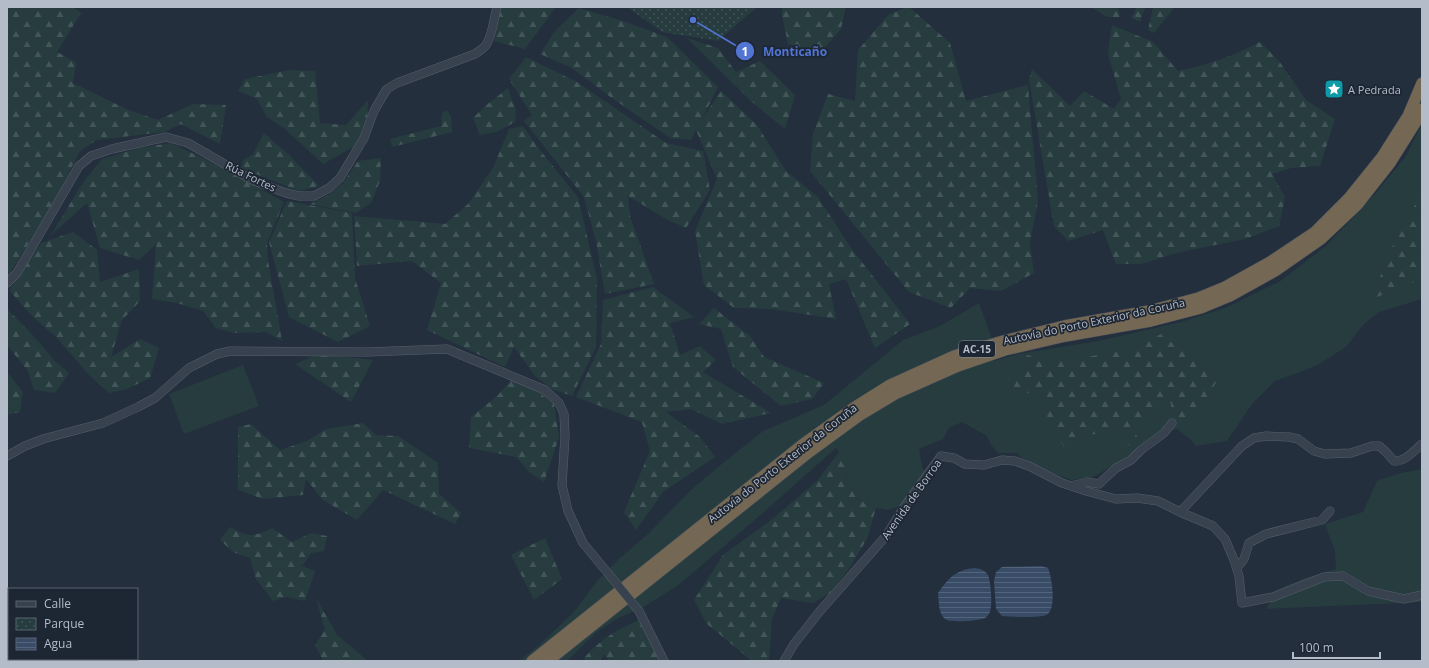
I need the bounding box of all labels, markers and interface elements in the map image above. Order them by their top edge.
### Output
callout: Monticaño [735,39,836,63]
text: 1 [742,43,748,60]
text: Monticaño [763,43,827,60]
place icon: A Pedrada [1323,78,1345,100]
place label: A Pedrada [1348,82,1401,97]
street label: Rúa Fortes [223,157,279,195]
street label: Autovía do Porto Exterior da Coruña [1002,294,1186,348]
road number: AC-15 [959,341,995,357]
street label: Autovía do Porto Exterior da Coruña [704,400,860,526]
street label: Avenida de Borroa [878,456,944,542]
legend [8,588,138,660]
text: Calle [44,595,71,612]
text: Parque [44,615,84,632]
scale bar [1293,634,1380,660]
text: Agua [44,635,72,652]
text: 100 m [1299,639,1334,656]

